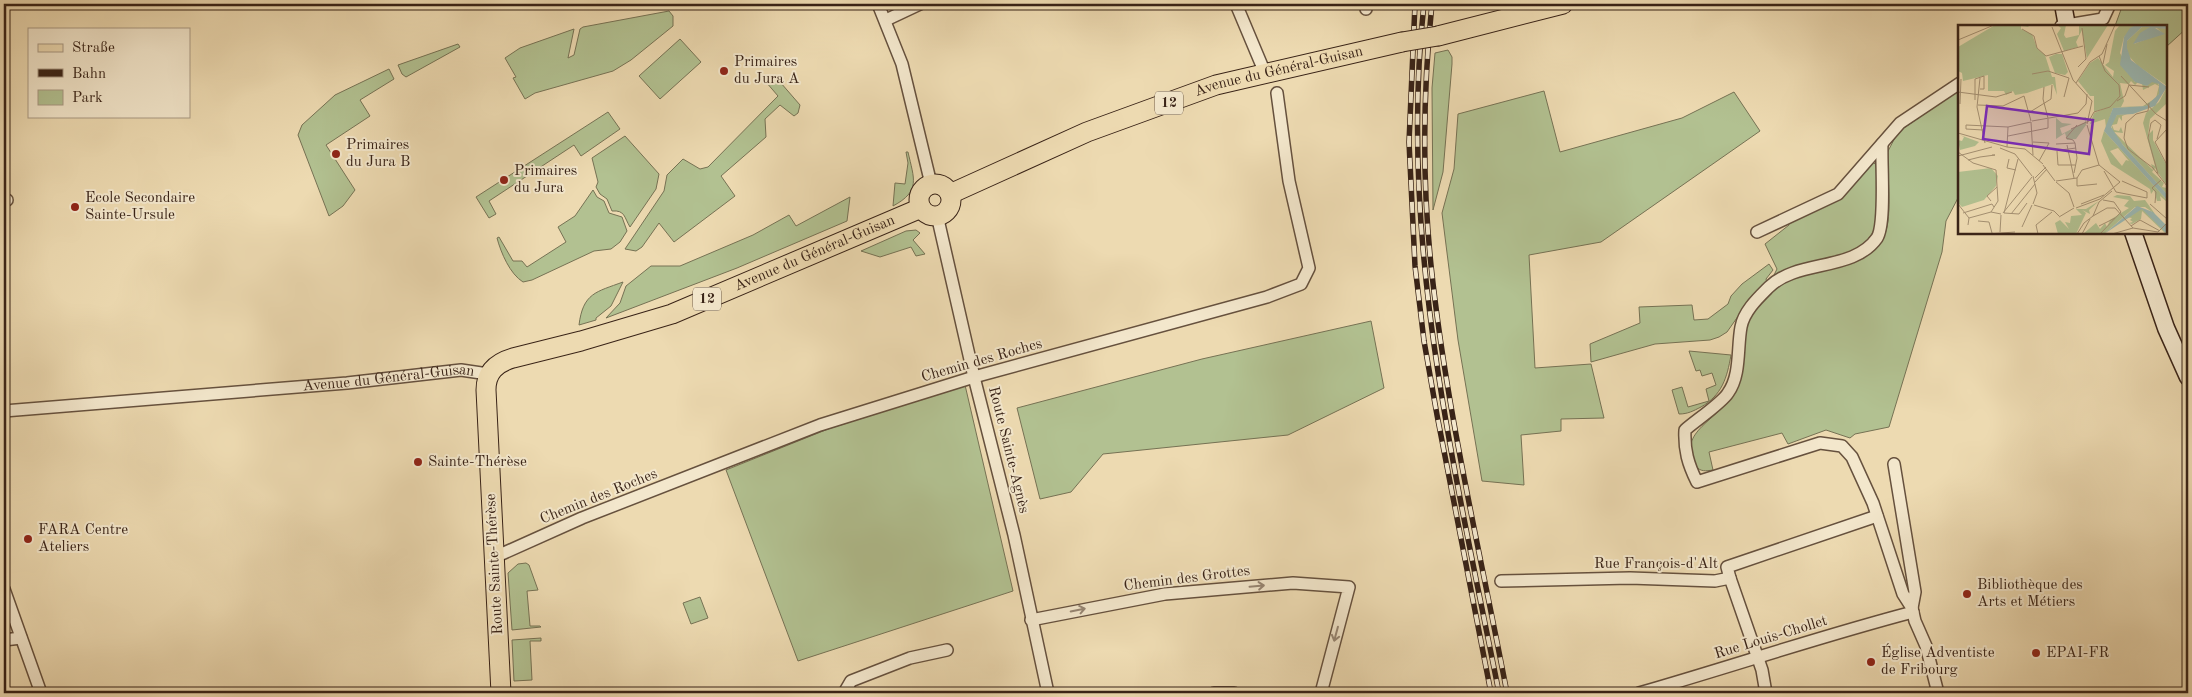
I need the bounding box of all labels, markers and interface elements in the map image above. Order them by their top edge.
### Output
inset map [1958,25,2167,234]
legend [28,28,190,118]
text: Straße [72,41,115,56]
street label: Avenue du Général-Guisan [1193,44,1365,100]
place label: Primaires du Jura A [734,55,800,87]
marker: Primaires du Jura A [718,65,730,77]
text: Bahn [72,67,106,82]
text: Park [72,91,103,106]
road number: 12 [1155,92,1183,115]
place label: Primaires du Jura B [346,138,410,170]
marker: Primaires du Jura B [330,148,342,160]
place label: Primaires du Jura [514,164,577,196]
marker: Primaires du Jura [498,174,510,186]
place label: Ecole Secondaire Sainte-Ursule [85,191,195,223]
marker: Ecole Secondaire Sainte-Ursule [69,201,81,213]
street label: Avenue du Général-Guisan [732,213,897,294]
road number: 12 [693,288,721,310]
street label: Chemin des Roches [920,337,1044,385]
street label: Avenue du Général-Guisan [302,362,475,394]
street label: Route Sainte-Agnès [985,385,1031,515]
place label: Sainte-Thérèse [428,455,527,470]
marker: Sainte-Thérèse [412,456,424,468]
street label: Chemin des Roches [538,467,660,527]
street label: Route Sainte-Thérèse [484,493,506,635]
place label: FARA Centre Ateliers [38,523,128,555]
marker: FARA Centre Ateliers [22,533,34,545]
street label: Rue François-d'Alt [1594,557,1718,572]
street label: Chemin des Grottes [1123,564,1251,594]
place label: Bibliothèque des Arts et Métiers [1977,578,2083,610]
one-way arrow [1248,582,1264,591]
marker: Bibliothèque des Arts et Métiers [1961,588,1973,600]
one-way arrow [1070,605,1086,615]
street label: Rue Louis-Chollet [1713,614,1829,662]
one-way arrow [1331,625,1341,641]
place label: Église Adventiste de Fribourg [1881,643,1995,678]
place label: EPAI-FR [2046,646,2110,661]
marker: EPAI-FR [2030,647,2042,659]
marker: Église Adventiste de Fribourg [1865,656,1877,668]

